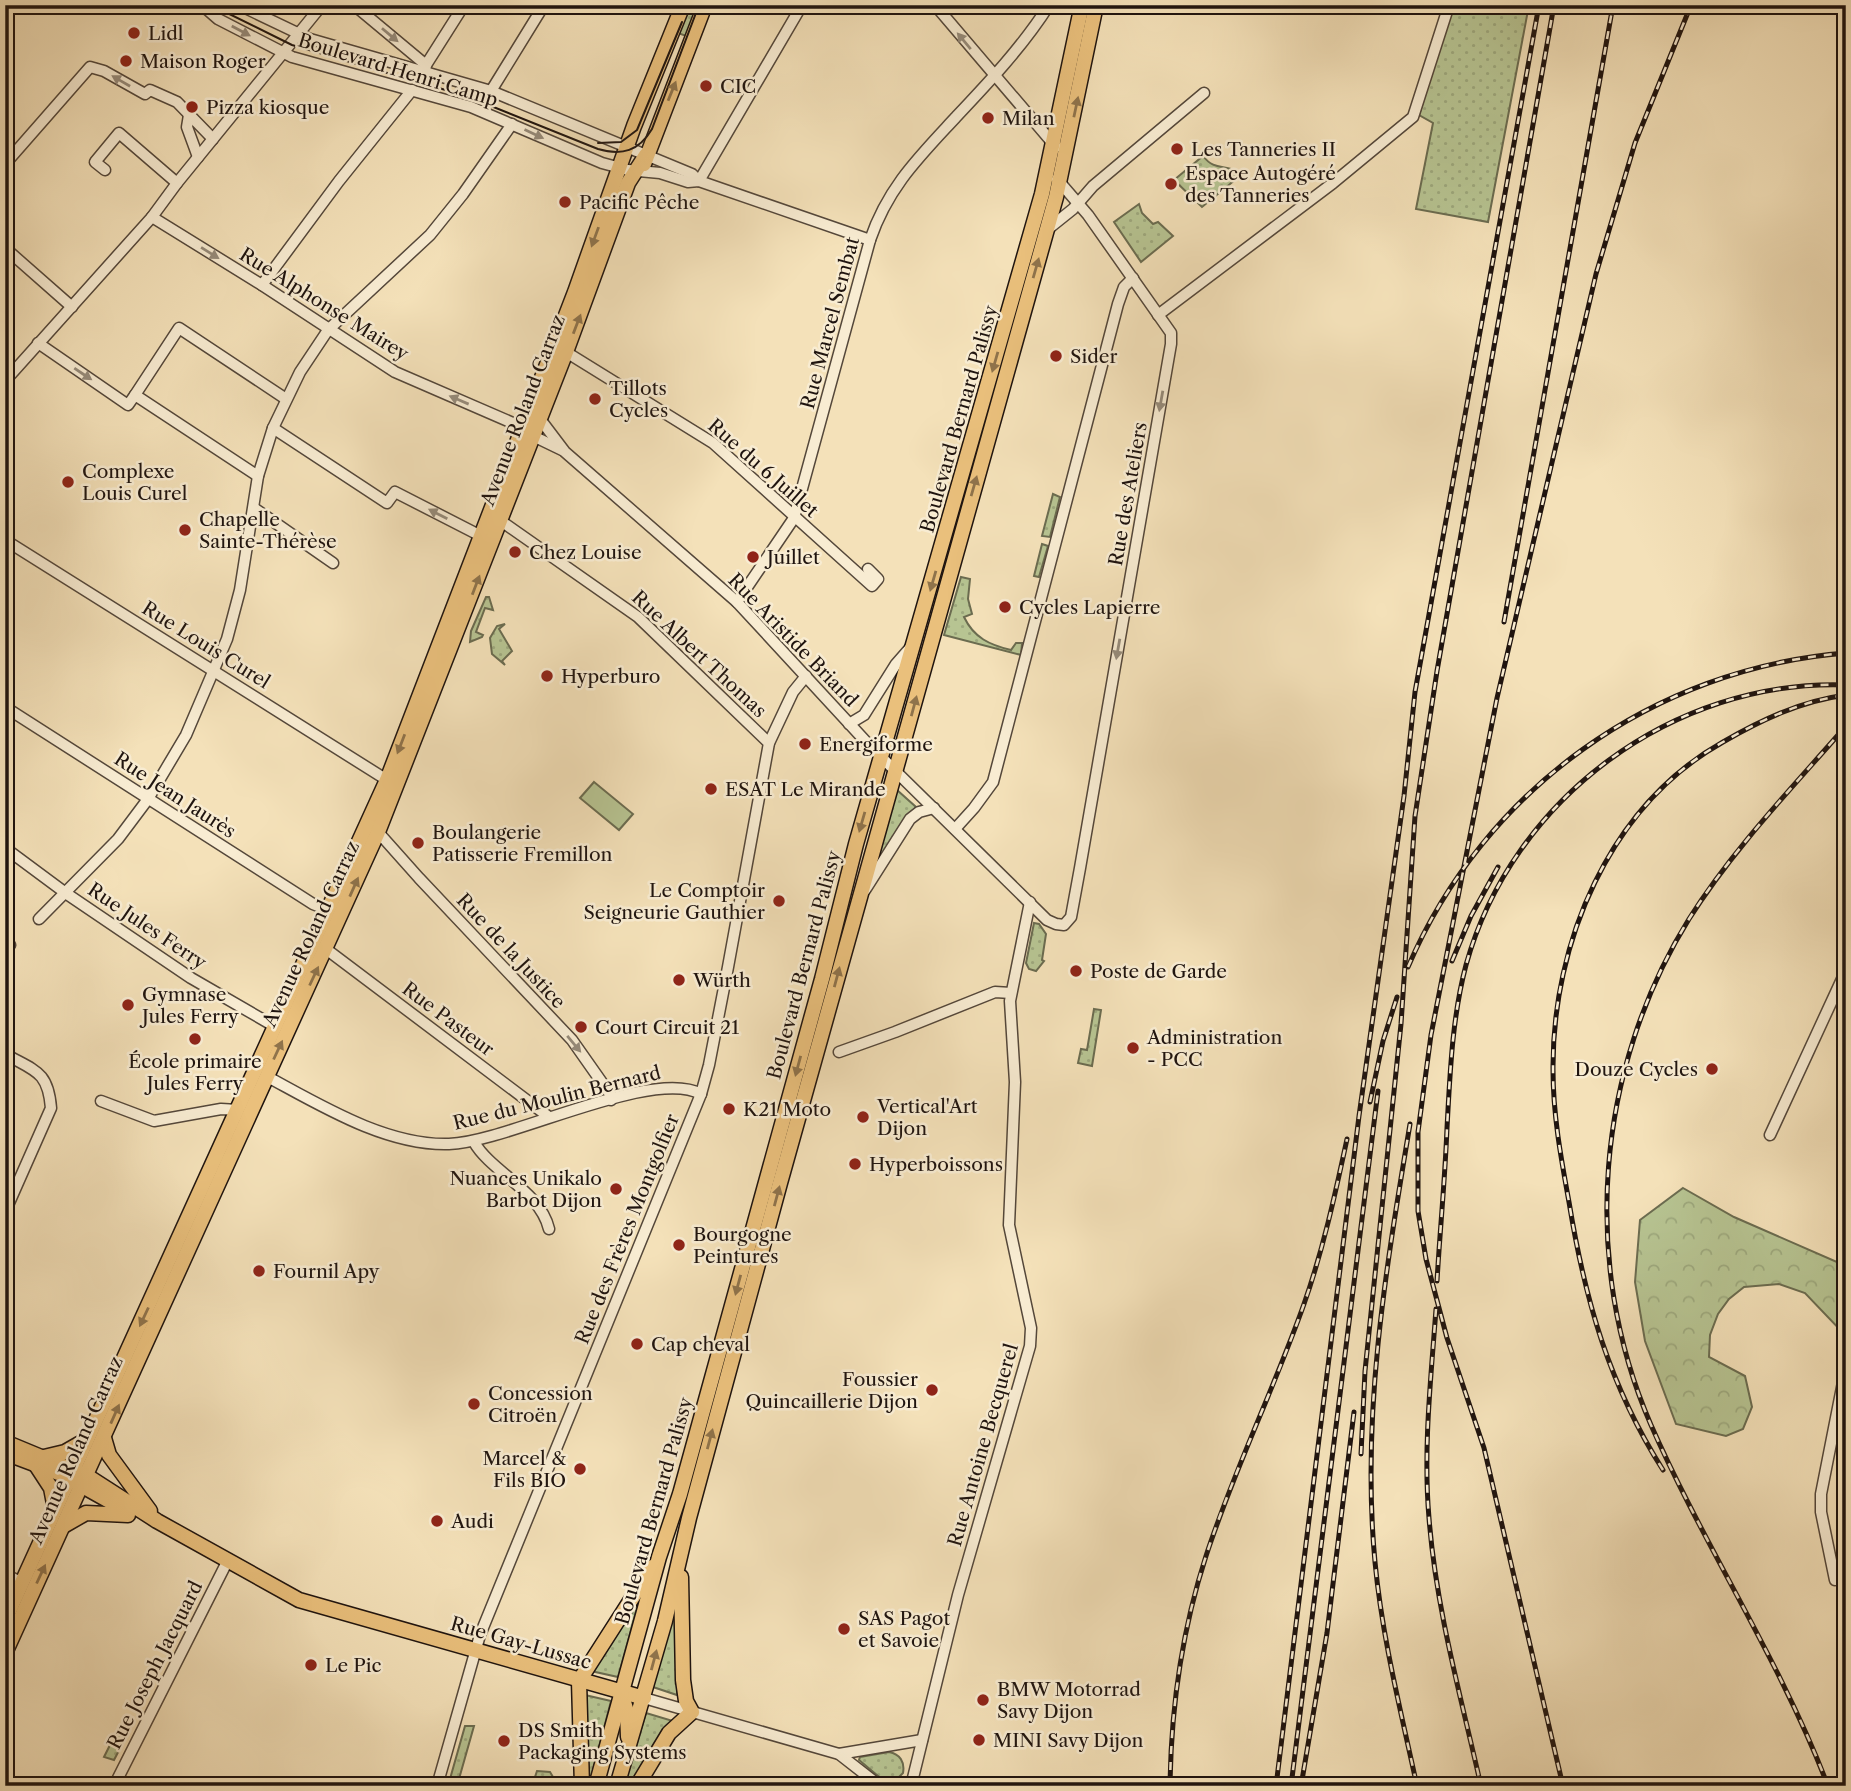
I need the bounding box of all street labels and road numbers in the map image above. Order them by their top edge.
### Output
street label: Boulevard Henri Camp [295,29,501,111]
street label: Rue Marcel Sembat [796,234,864,412]
street label: Rue Alphonse Mairey [235,243,413,366]
street label: Boulevard Bernard Palissy [915,302,1003,535]
street label: Avenue Roland Carraz [476,311,570,510]
street label: Rue du 6 Juillet [703,414,823,522]
street label: Rue des Ateliers [1104,420,1152,568]
street label: Rue Aristide Briand [723,568,863,712]
street label: Rue Albert Thomas [627,586,771,722]
street label: Rue Louis Curel [138,596,275,694]
street label: Rue Jean Jaurès [110,747,240,843]
street label: Avenue Roland Carraz [257,837,364,1032]
street label: Boulevard Bernard Palissy [762,848,846,1082]
street label: Rue Jules Ferry [83,878,211,974]
street label: Rue de la Justice [452,889,570,1013]
street label: Rue Pasteur [398,977,498,1061]
street label: Rue du Moulin Bernard [451,1061,664,1135]
street label: Rue des Frères Montgolfier [570,1111,684,1347]
street label: Rue Antoine Becquerel [943,1341,1023,1549]
street label: Avenue Roland Carraz [24,1353,128,1548]
street label: Boulevard Bernard Palissy [610,1394,698,1627]
street label: Rue Joseph Jacquard [103,1577,208,1753]
street label: Rue Gay-Lussac [448,1612,594,1674]

